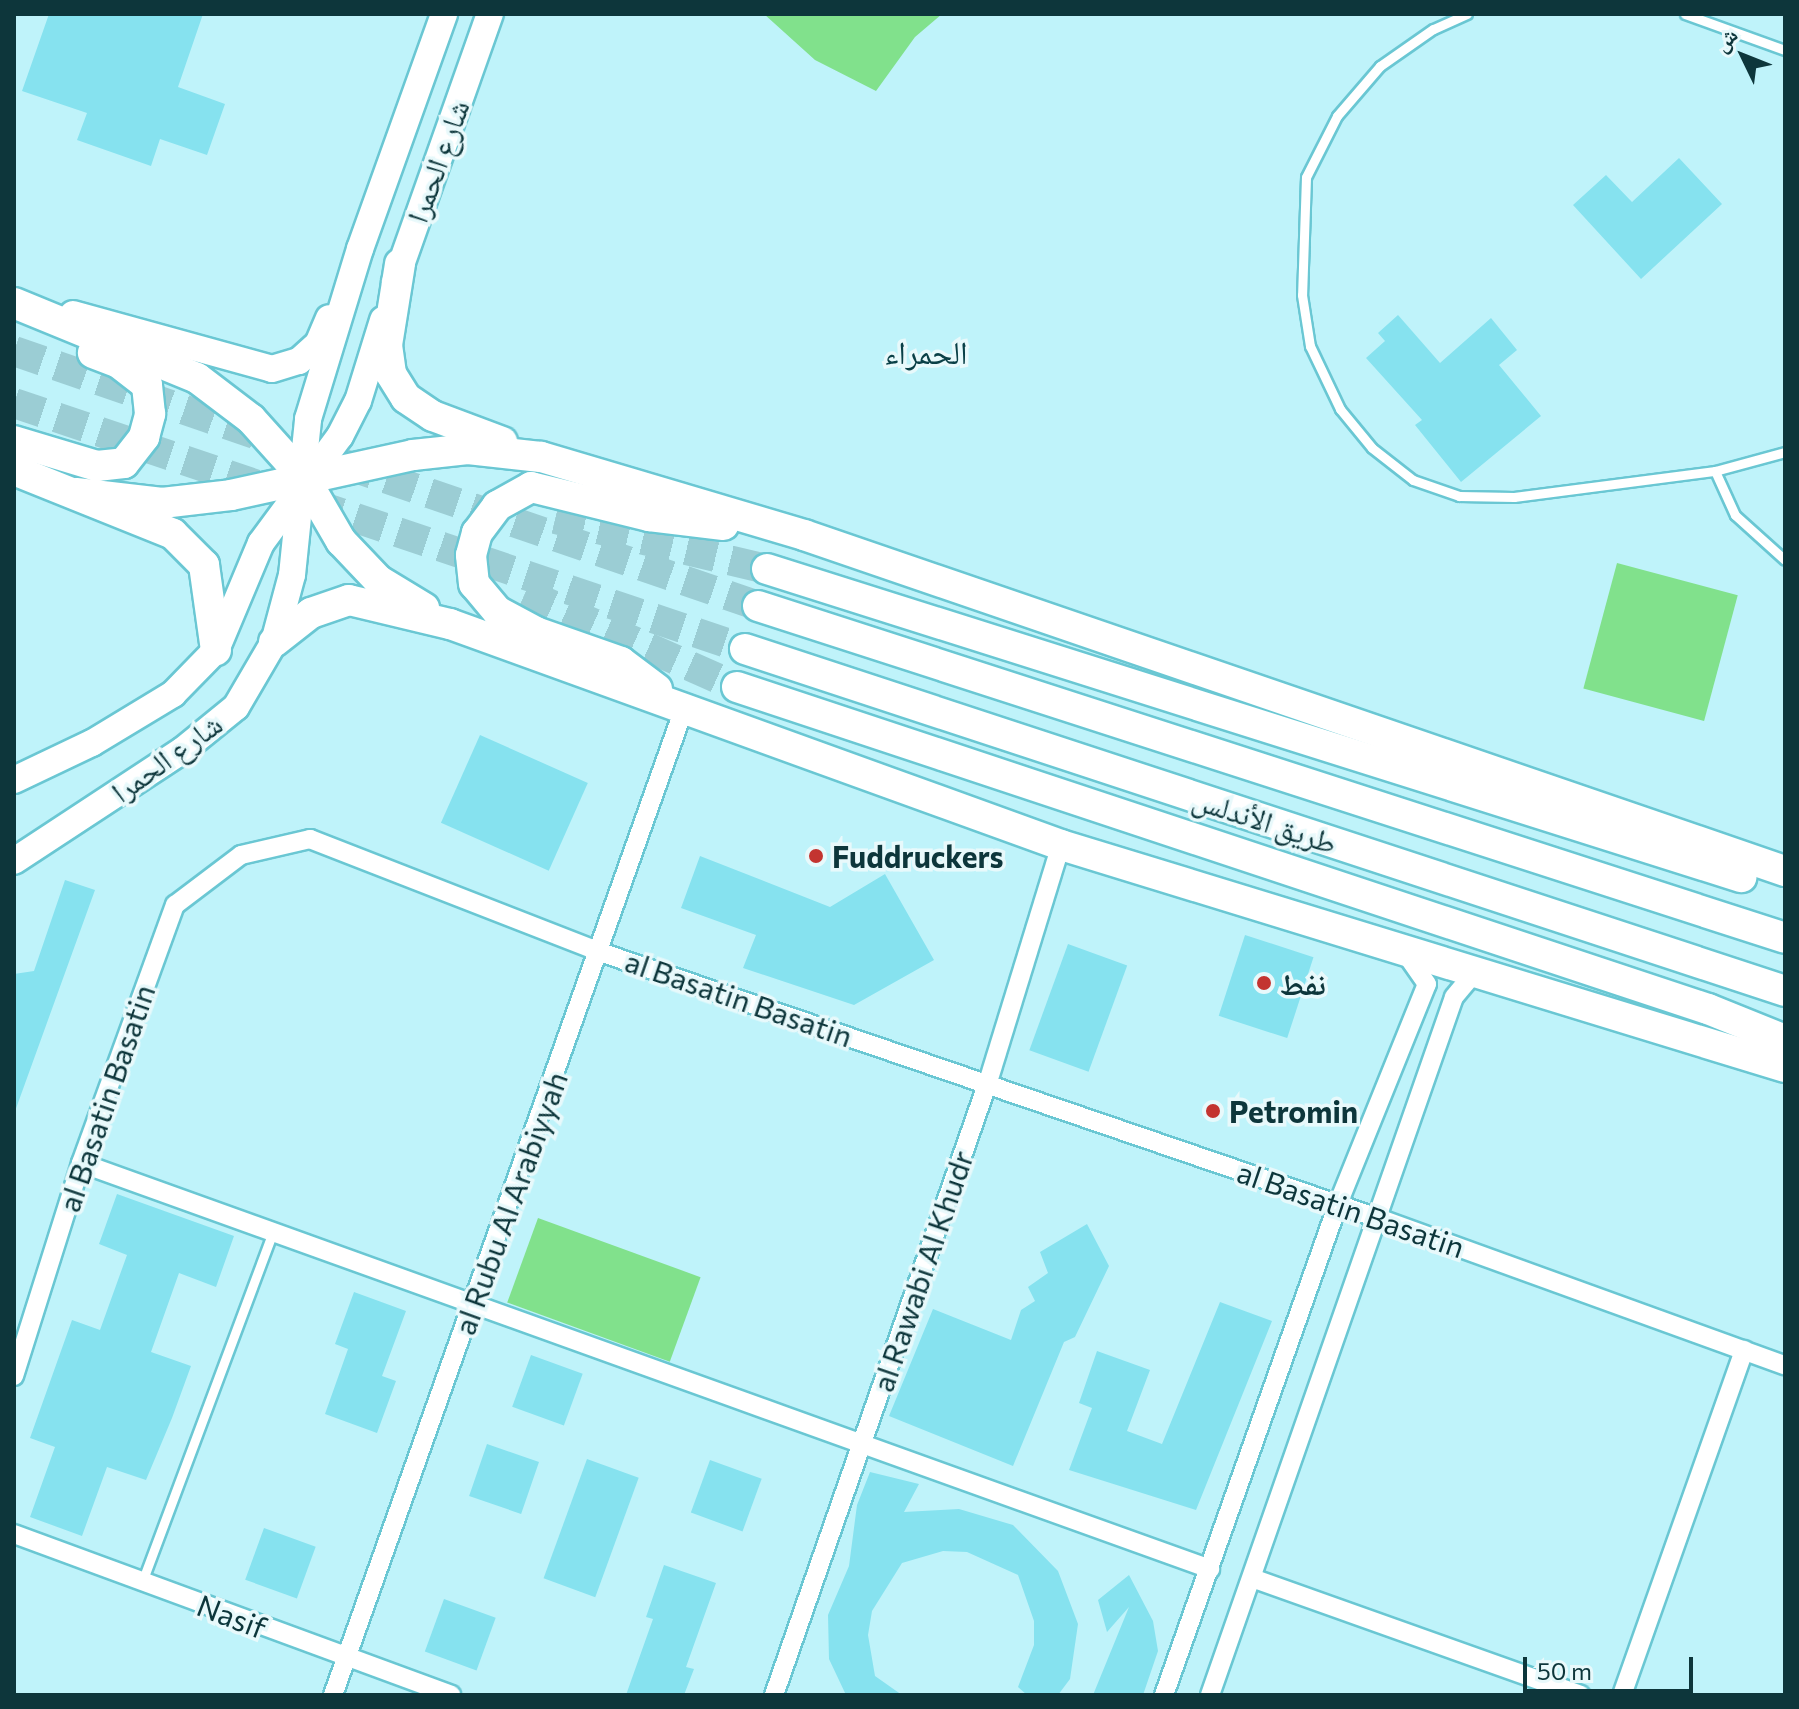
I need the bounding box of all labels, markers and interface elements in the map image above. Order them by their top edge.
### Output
north arrow [1703,16,1783,96]
text: ش [1707,22,1743,57]
street label: شارع الحمرا [398,95,476,227]
district label: الحمراء [884,332,968,370]
street label: شارع الحمرا [104,705,228,809]
street label: طريق الأندلس [1188,780,1342,860]
place label: Fuddruckers [832,838,1003,874]
marker: Fuddruckers [807,847,825,865]
street label: al Basatin Basatin [621,942,857,1054]
place label: نفط [1280,965,1326,1001]
marker: نفط [1255,974,1273,992]
street label: al Basatin Basatin [50,980,162,1216]
street label: al Rubu Al Arabiyyah [446,1067,574,1339]
place label: Petromin [1229,1093,1358,1129]
marker: Petromin [1204,1102,1222,1120]
street label: al Rawabi Al Khudr [864,1146,980,1396]
street label: al Basatin Basatin [1233,1153,1469,1265]
street label: Nasif [192,1586,272,1646]
scale bar [1527,1641,1697,1691]
text: 50 m [1537,1656,1592,1685]

